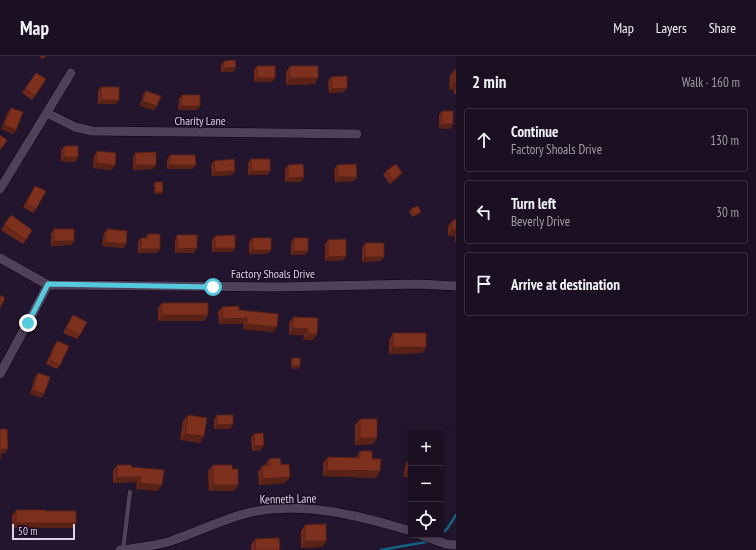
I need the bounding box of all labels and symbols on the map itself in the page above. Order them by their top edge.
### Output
street label: Charity Lane [174,113,226,128]
street label: Factory Shoals Drive [231,266,315,281]
route start [204,278,222,296]
route end [19,314,37,332]
street label: Kenneth Lane [259,491,317,506]
scale bar [12,522,75,541]

